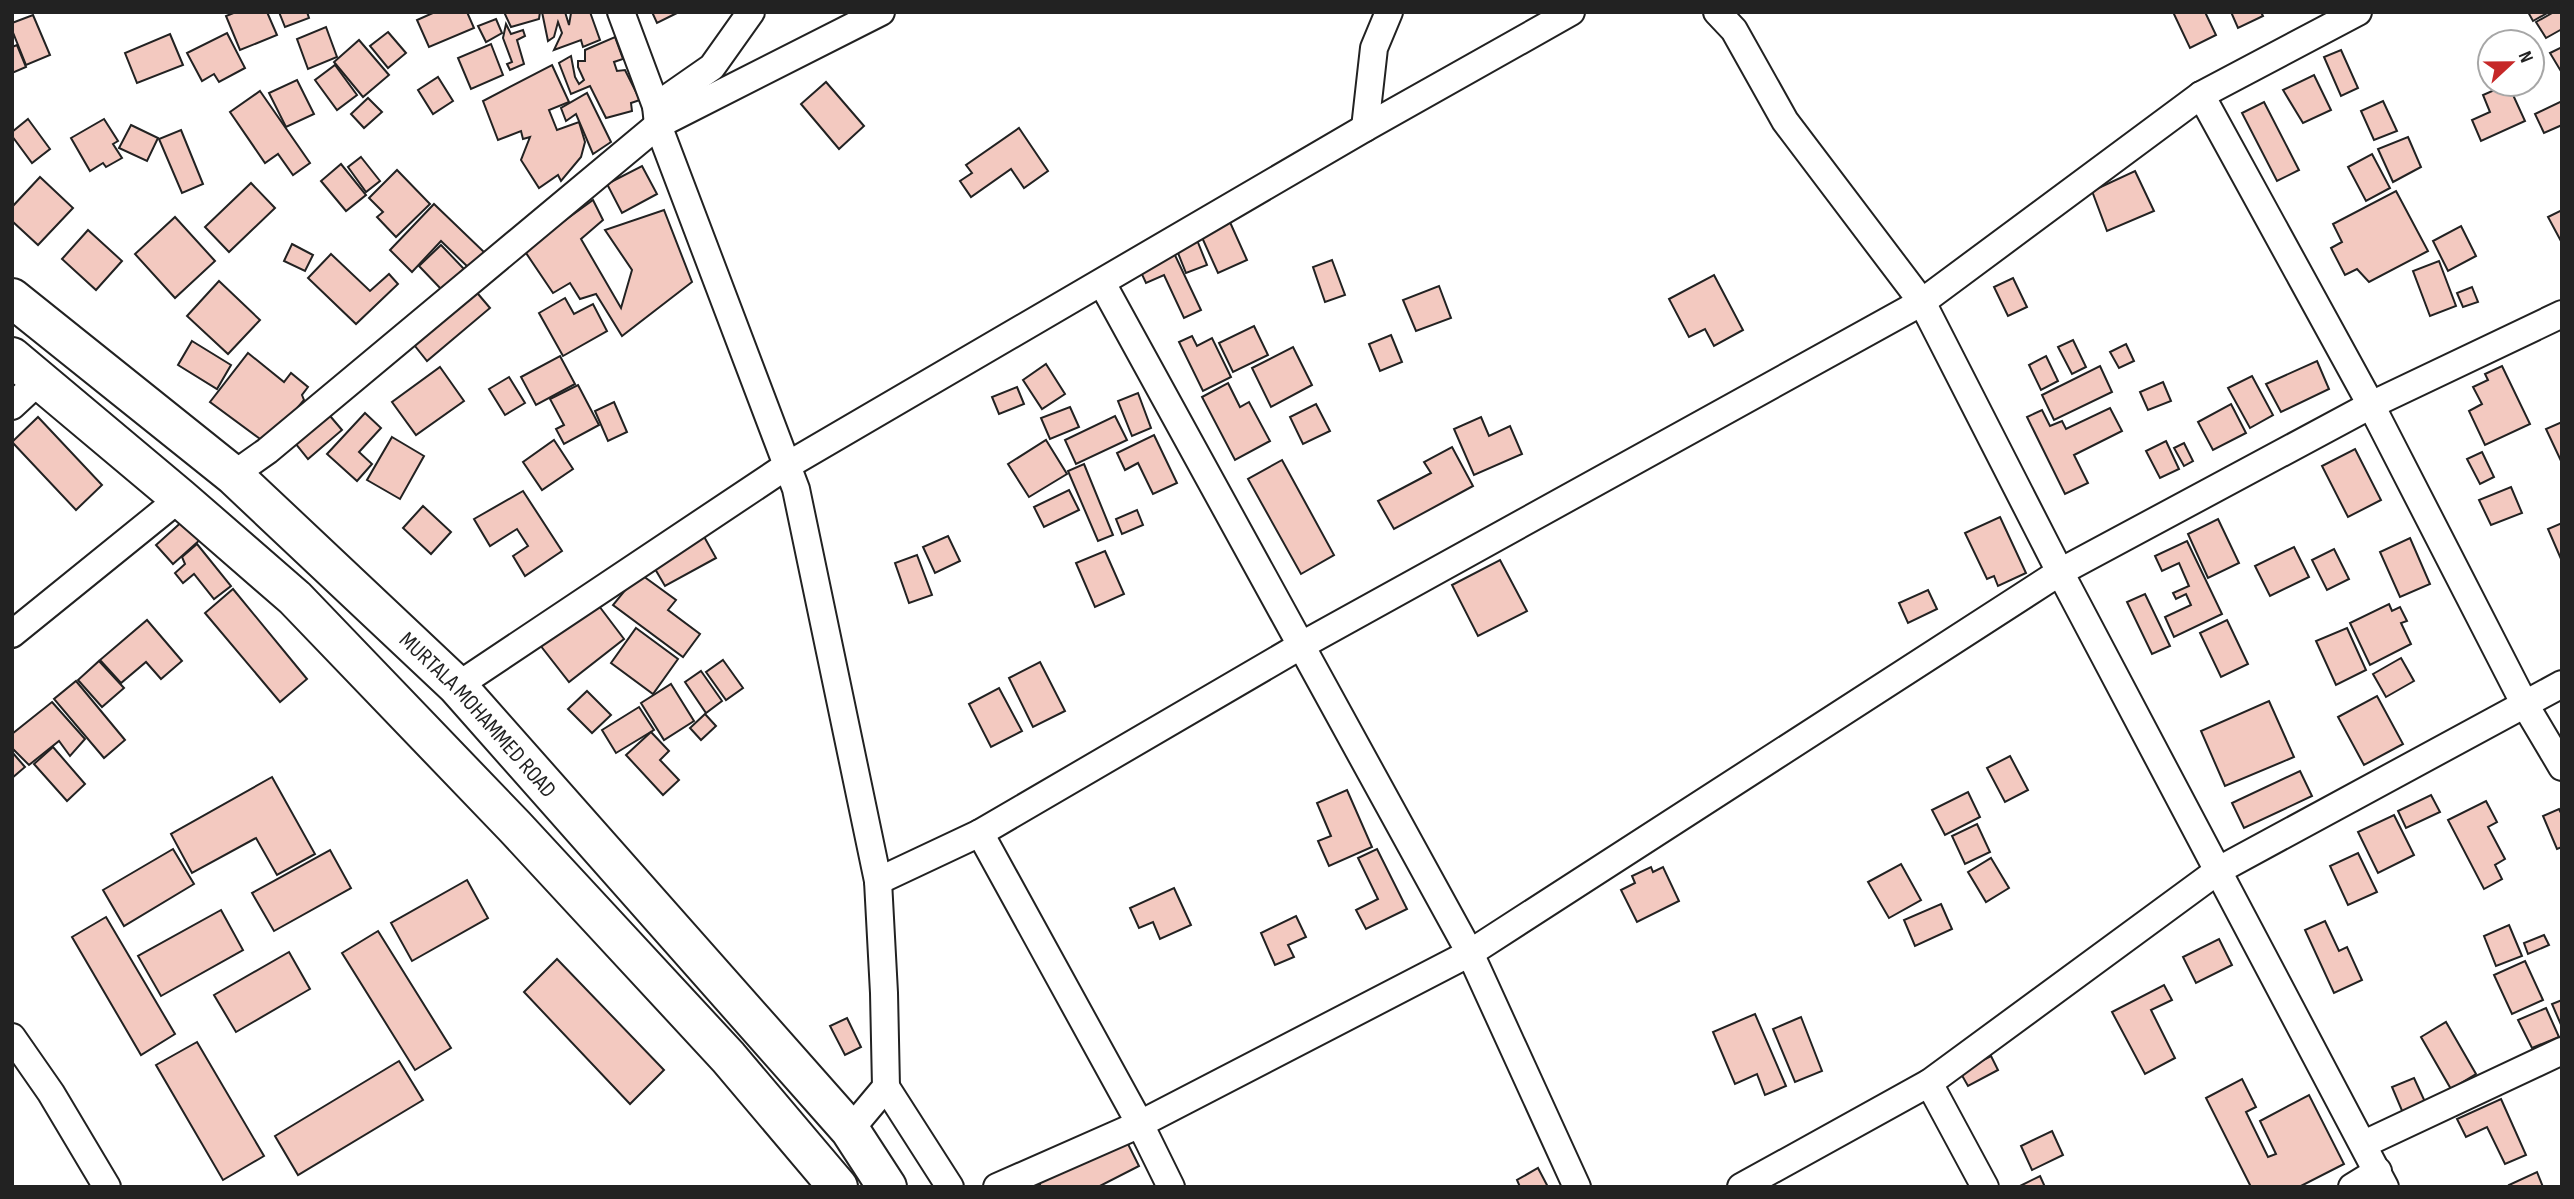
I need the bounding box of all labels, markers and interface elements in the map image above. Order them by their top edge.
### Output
north arrow [2476,28,2546,98]
text: N [2513,48,2538,66]
street label: MURTALA MOHAMMED ROAD [393,626,562,804]

